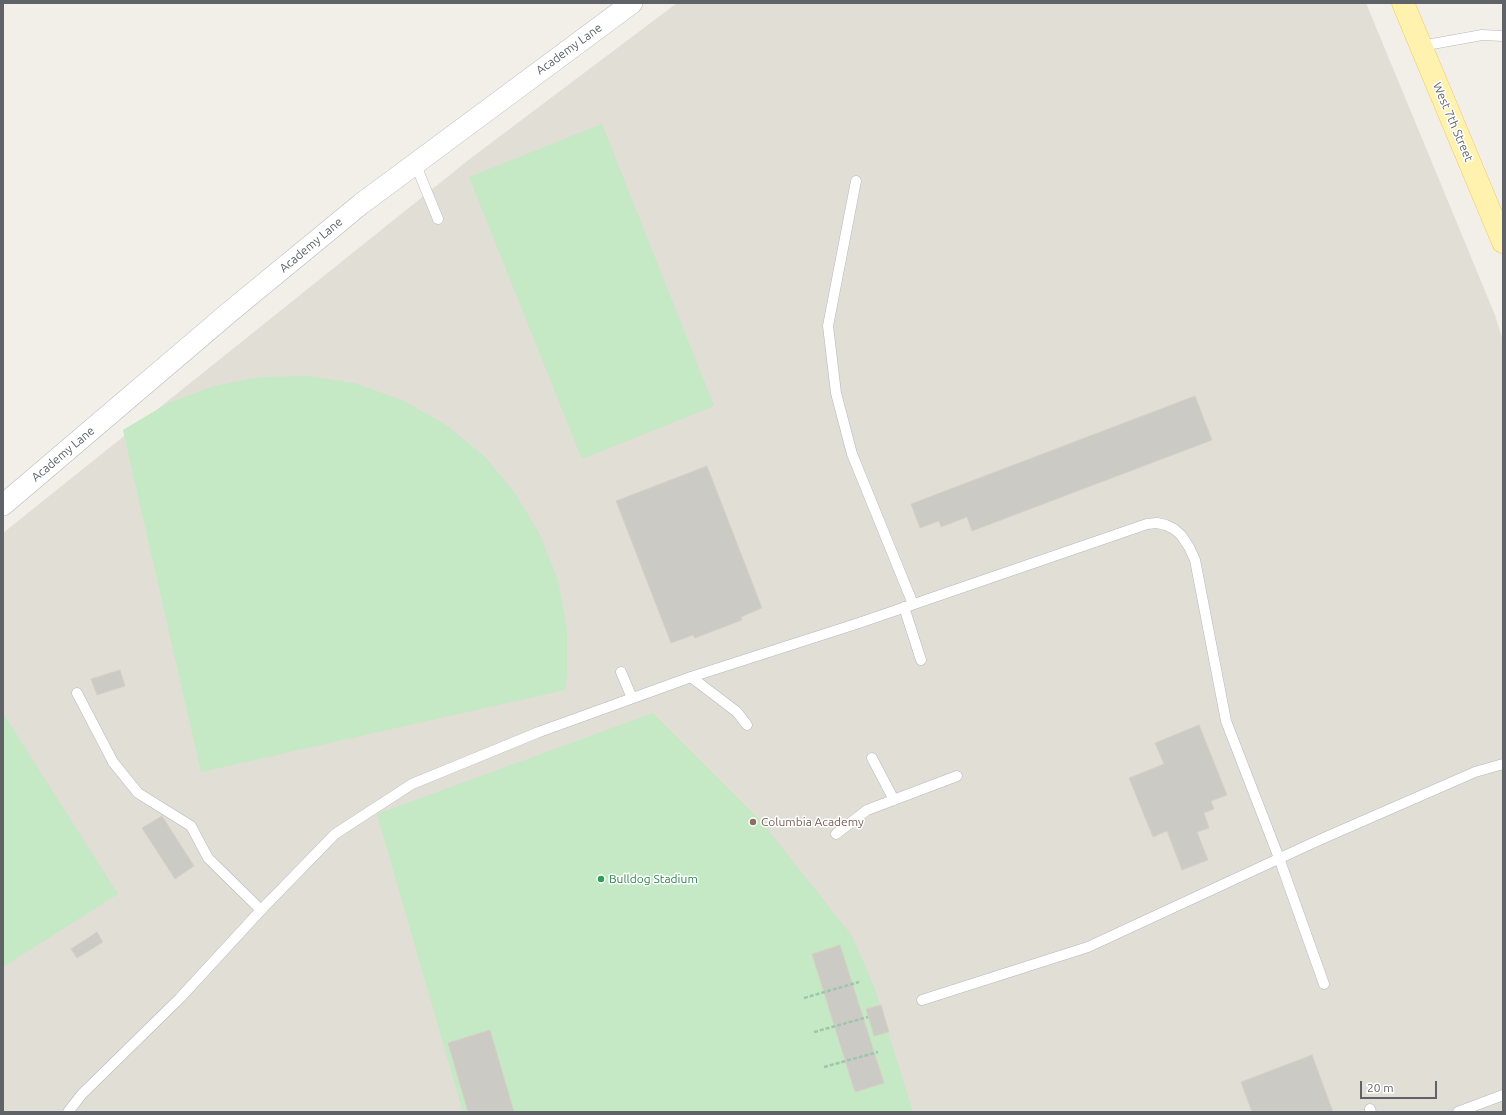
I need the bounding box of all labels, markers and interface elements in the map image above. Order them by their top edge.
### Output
street label: Academy Lane [533,20,605,78]
street label: West 7th Street [1430,80,1476,164]
street label: Academy Lane [277,214,345,276]
street label: Academy Lane [29,423,97,485]
place label: Columbia Academy [761,815,864,829]
marker: Columbia Academy [748,817,758,827]
place label: Bulldog Stadium [609,872,698,886]
marker: Bulldog Stadium [596,874,606,884]
scale bar [1362,1073,1439,1099]
text: 20 m [1367,1081,1394,1094]

